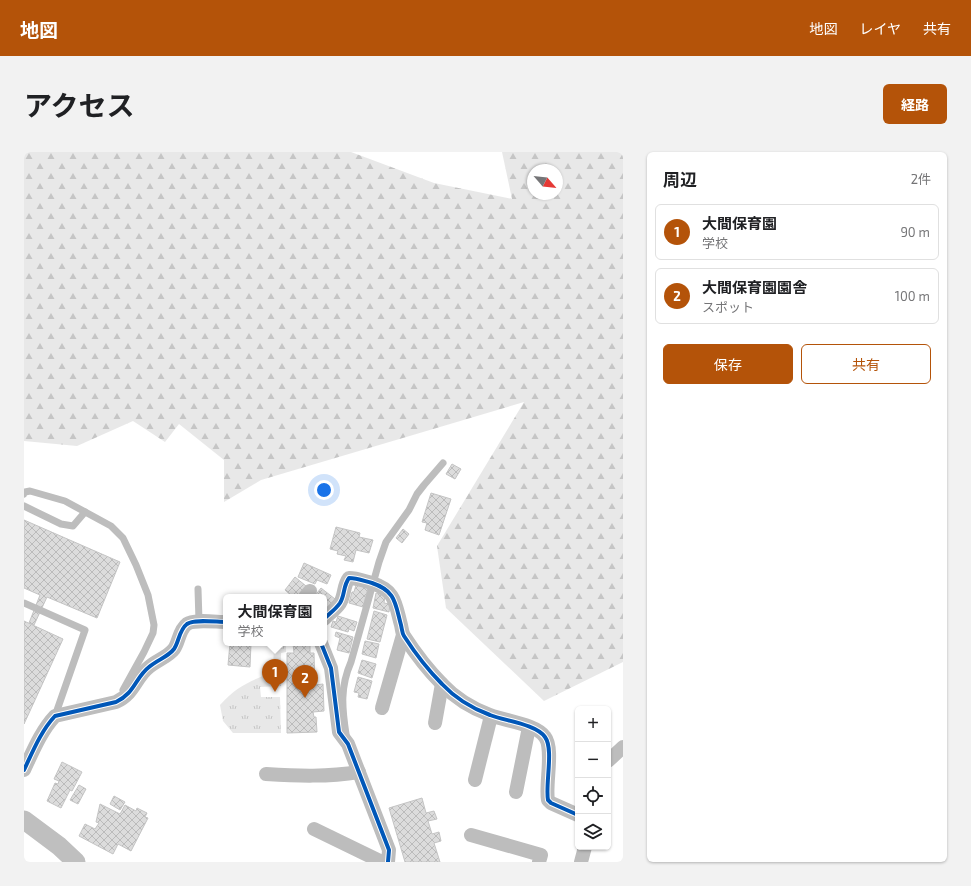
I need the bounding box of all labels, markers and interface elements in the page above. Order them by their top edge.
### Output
text: 地図 [20,18,58,41]
text: 地図 [809,20,837,37]
text: レイヤ [859,20,901,37]
text: 共有 [923,20,951,37]
button: 経路 [883,84,947,124]
text: アクセス [24,88,135,122]
north arrow [527,164,563,200]
text: 周辺 [663,169,697,189]
text: 2件 [911,171,931,187]
text: 大間保育園 [702,214,777,232]
text: 1 [674,224,680,240]
text: 90 m [900,224,930,240]
text: 学校 [702,235,728,251]
text: 大間保育園園舎 [702,278,807,296]
text: 2 [673,288,681,304]
text: 100 m [895,288,930,304]
text: スポット [702,299,754,315]
button: 保存 [663,344,793,384]
button: 共有 [801,344,931,384]
your location [314,480,334,500]
popup [223,594,327,646]
text: 大間保育園 [237,602,313,620]
text: 学校 [237,623,264,639]
pin: 1 [262,659,288,692]
pin: 2 [292,665,318,698]
map controls [575,706,611,850]
button: + [575,706,611,742]
button: − [575,742,611,778]
button: locate [575,778,611,814]
button: layers [575,814,611,850]

